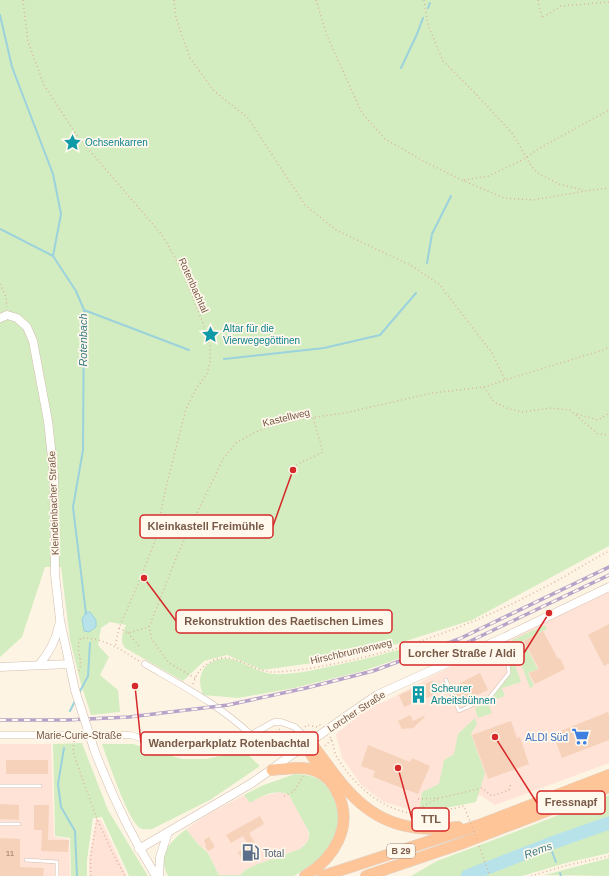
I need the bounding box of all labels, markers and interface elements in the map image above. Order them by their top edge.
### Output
place icon: Ochsenkarren [62,132,82,152]
place label: Ochsenkarren [85,137,148,148]
street label: Rotenbachtal [177,256,211,314]
water label: Rotenbach [77,313,89,367]
place label: Altar für die Vierwegegöttinen [223,323,300,346]
place icon: Altar für die Vierwegegöttinen [200,324,220,344]
street label: Kastellweg [261,406,311,429]
street label: Kleindeinbacher Straße [46,450,61,555]
callout: Kleinkastell Freimühle [140,515,273,538]
text: Kleinkastell Freimühle [148,520,264,532]
callout: Rekonstruktion des Raetischen Limes [176,610,392,633]
text: Rekonstruktion des Raetischen Limes [184,615,384,627]
street label: Hirschbrunnenweg [309,637,393,666]
callout: Lorcher Straße / Aldi [400,642,524,665]
text: Lorcher Straße / Aldi [408,647,516,659]
place label: Scheurer Arbeitsbühnen [431,683,496,706]
building icon: Scheurer Arbeitsbühnen [408,684,428,704]
street label: Lorcher Straße [325,688,388,734]
supermarket icon: ALDI Süd [571,727,591,747]
street label: Marie-Curie-Straße [36,730,122,741]
callout: Wanderparkplatz Rotenbachtal [141,732,318,755]
place label: ALDI Süd [525,732,568,743]
text: Wanderparkplatz Rotenbachtal [149,737,309,749]
callout: Fressnapf [537,791,605,814]
text: Fressnapf [545,796,598,808]
callout: TTL [412,808,449,831]
text: TTL [421,813,441,825]
water label: Rems [522,839,554,861]
fuel station icon: Total [240,843,260,863]
road number: B 29 [387,844,415,858]
place label: Total [263,848,284,859]
house number: 11 [6,849,15,858]

